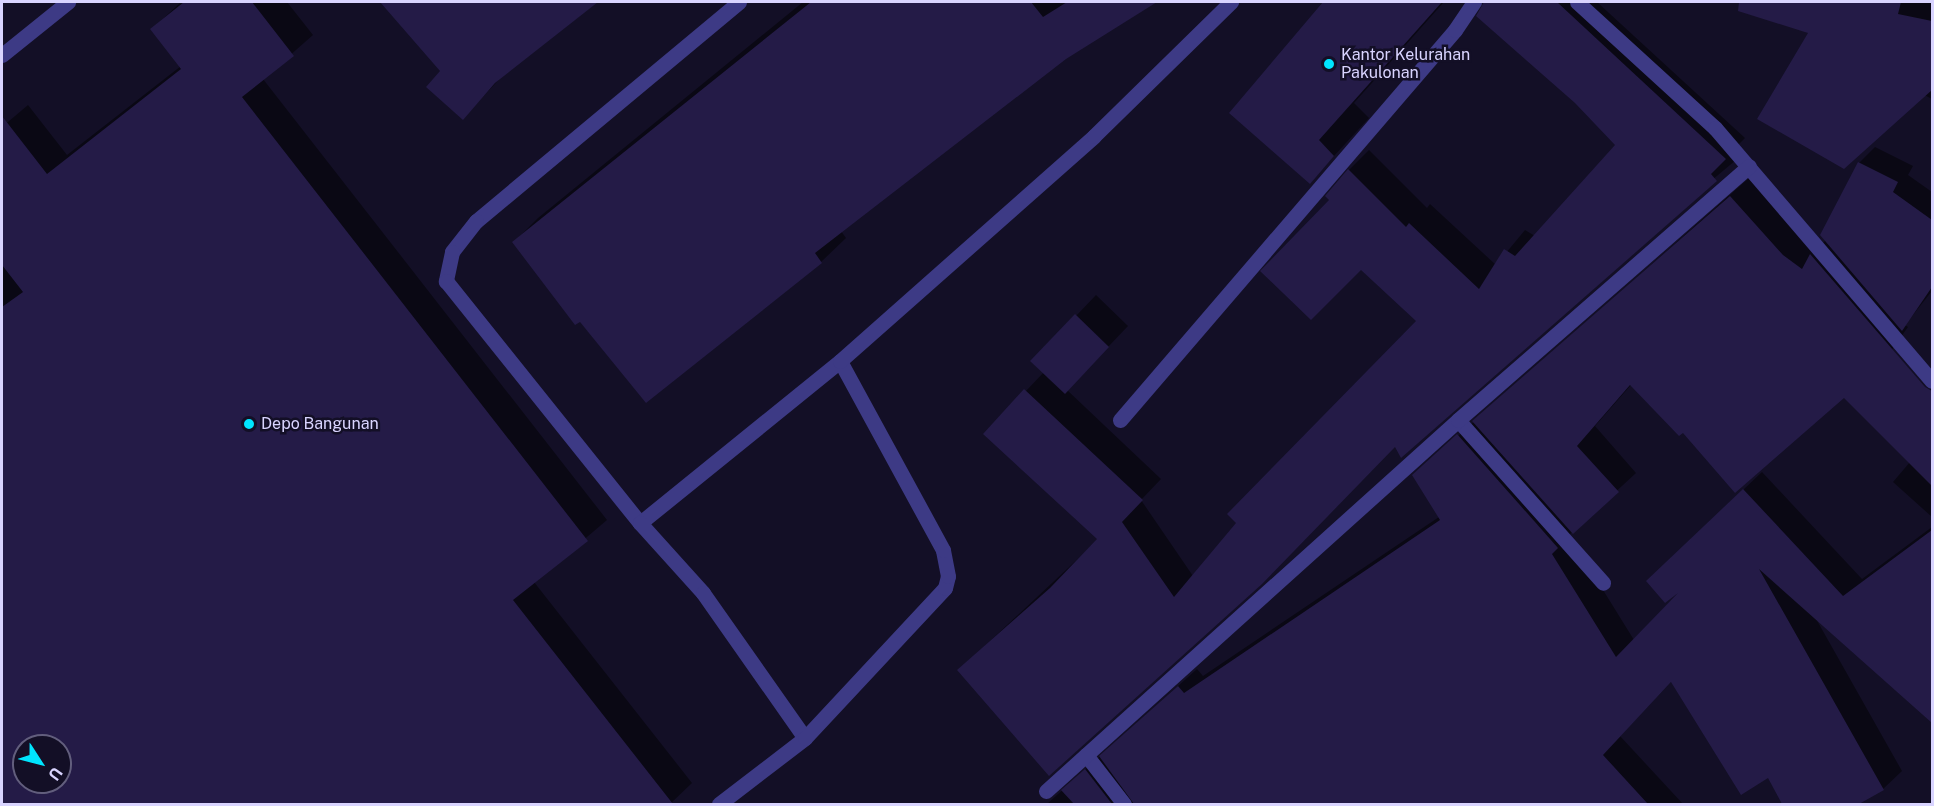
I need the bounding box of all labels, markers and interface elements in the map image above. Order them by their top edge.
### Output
place label: Kantor Kelurahan Pakulonan [1341,45,1470,83]
marker: Kantor Kelurahan Pakulonan [1322,57,1336,71]
place label: Depo Bangunan [261,414,379,434]
marker: Depo Bangunan [242,417,256,431]
north arrow [12,734,72,794]
text: U [44,763,66,784]

